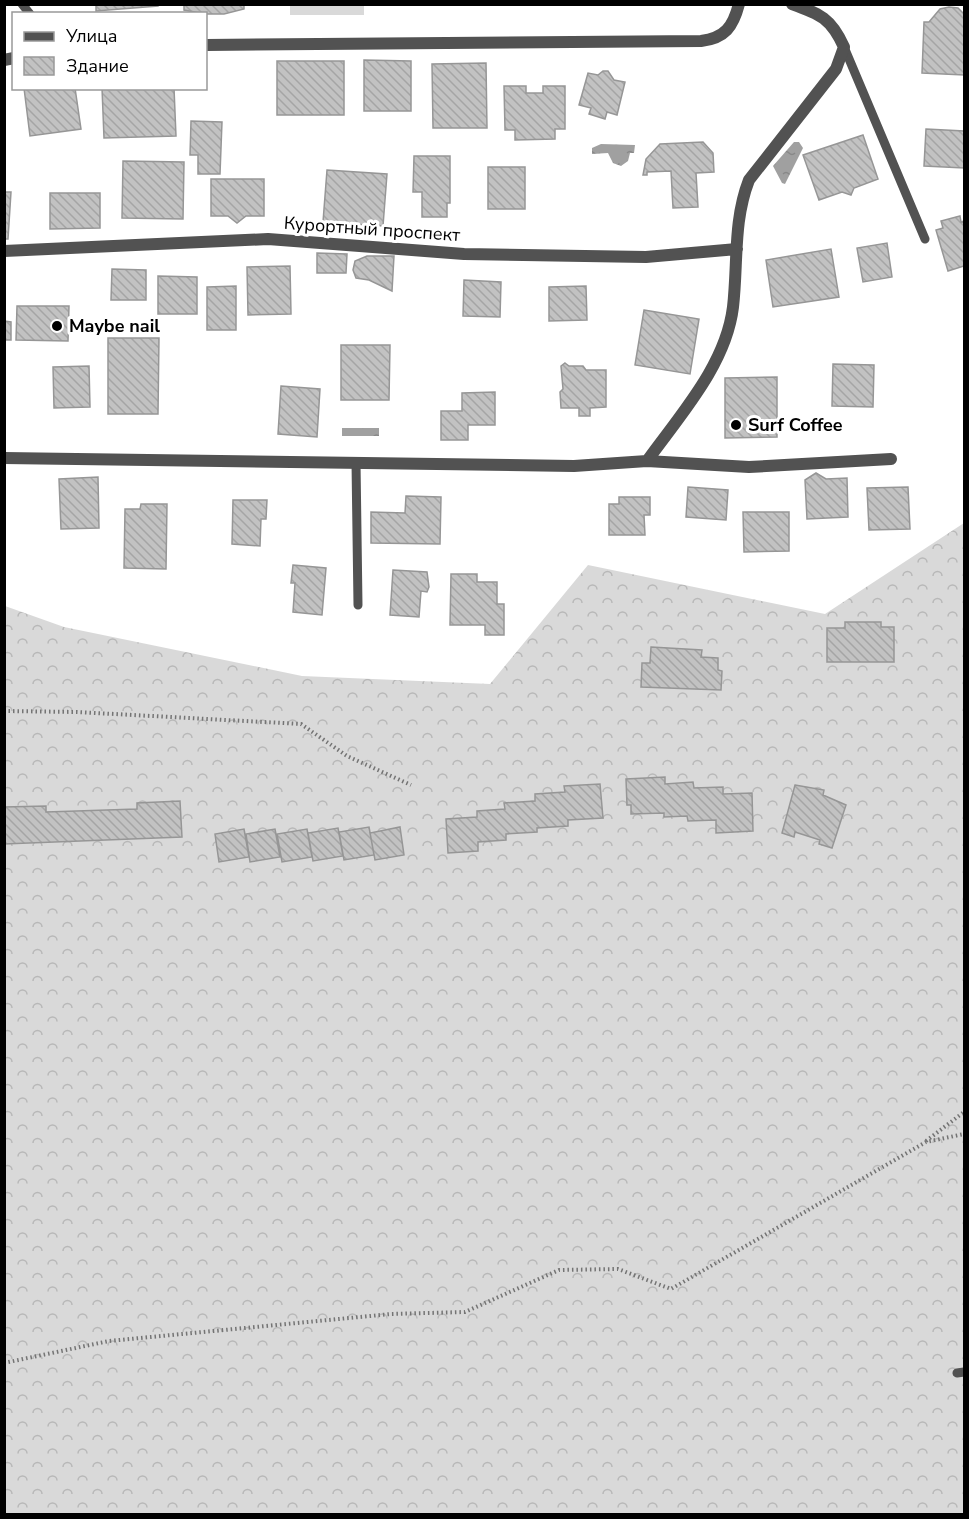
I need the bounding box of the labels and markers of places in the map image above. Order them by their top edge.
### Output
place label: Maybe nail [69,314,160,338]
marker: Maybe nail [50,319,64,333]
place label: Surf Coffee [748,413,843,437]
marker: Surf Coffee [729,418,743,432]

